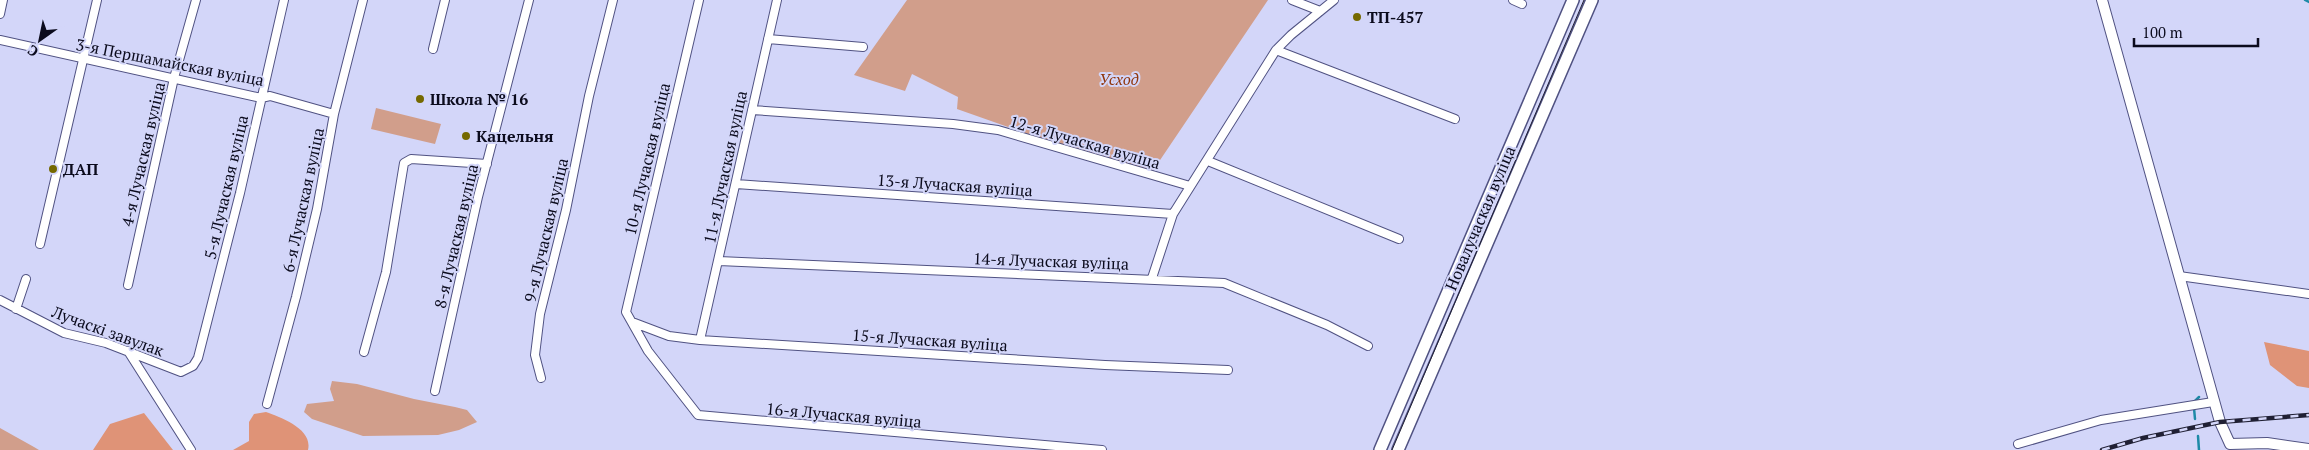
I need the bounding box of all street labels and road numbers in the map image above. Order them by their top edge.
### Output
street label: 3-я Першамайская вуліца [74,33,266,91]
street label: 4-я Лучаская вуліца [116,80,170,228]
street label: 10-я Лучаская вуліца [619,81,675,237]
street label: 11-я Лучаская вуліца [698,88,752,246]
street label: 12-я Лучаская вуліца [1007,110,1163,174]
street label: 5-я Лучаская вуліца [199,113,253,261]
street label: 6-я Лучаская вуліца [277,126,329,274]
street label: Новалучаская вуліца [1440,142,1520,294]
street label: 9-я Лучаская вуліца [519,156,573,304]
street label: 8-я Лучаская вуліца [429,162,483,310]
street label: 13-я Лучаская вуліца [876,169,1034,201]
street label: 14-я Лучаская вуліца [973,247,1129,275]
street label: Лучаскі завулак [48,300,167,362]
street label: 15-я Лучаская вуліца [851,324,1009,356]
street label: 16-я Лучаская вуліца [765,397,923,433]

